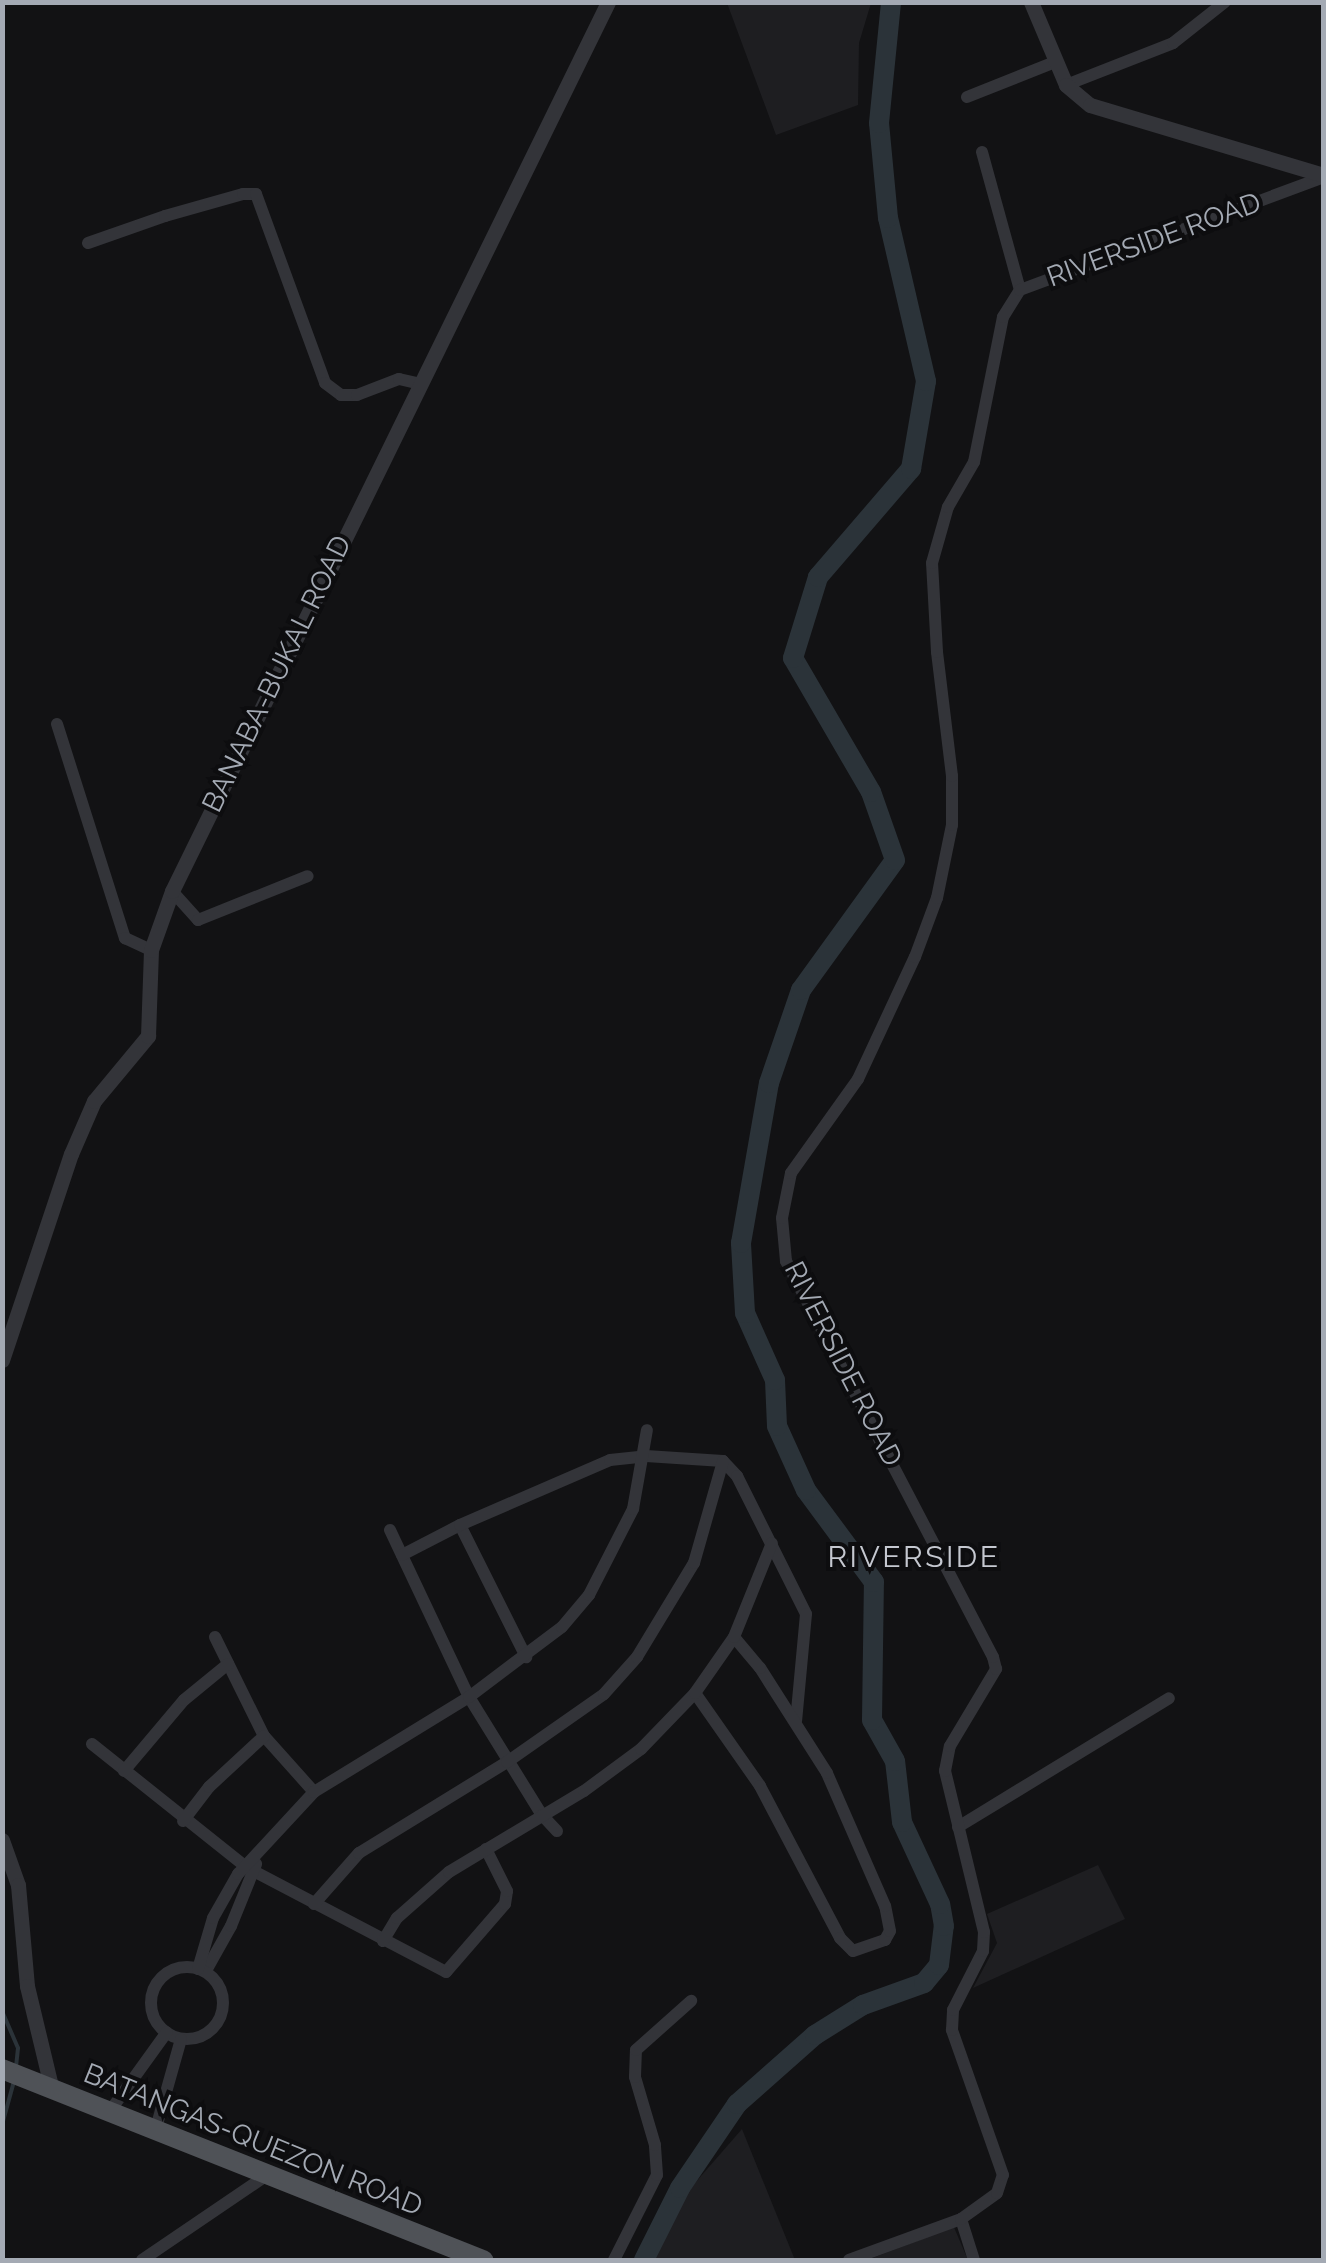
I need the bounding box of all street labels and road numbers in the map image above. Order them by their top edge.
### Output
street label: RIVERSIDE ROAD [1042,186,1266,294]
street label: BANABA-BUKAL ROAD [195,530,359,818]
street label: RIVERSIDE ROAD [777,1256,909,1472]
street label: BATANGAS-QUEZON ROAD [79,2057,427,2223]

